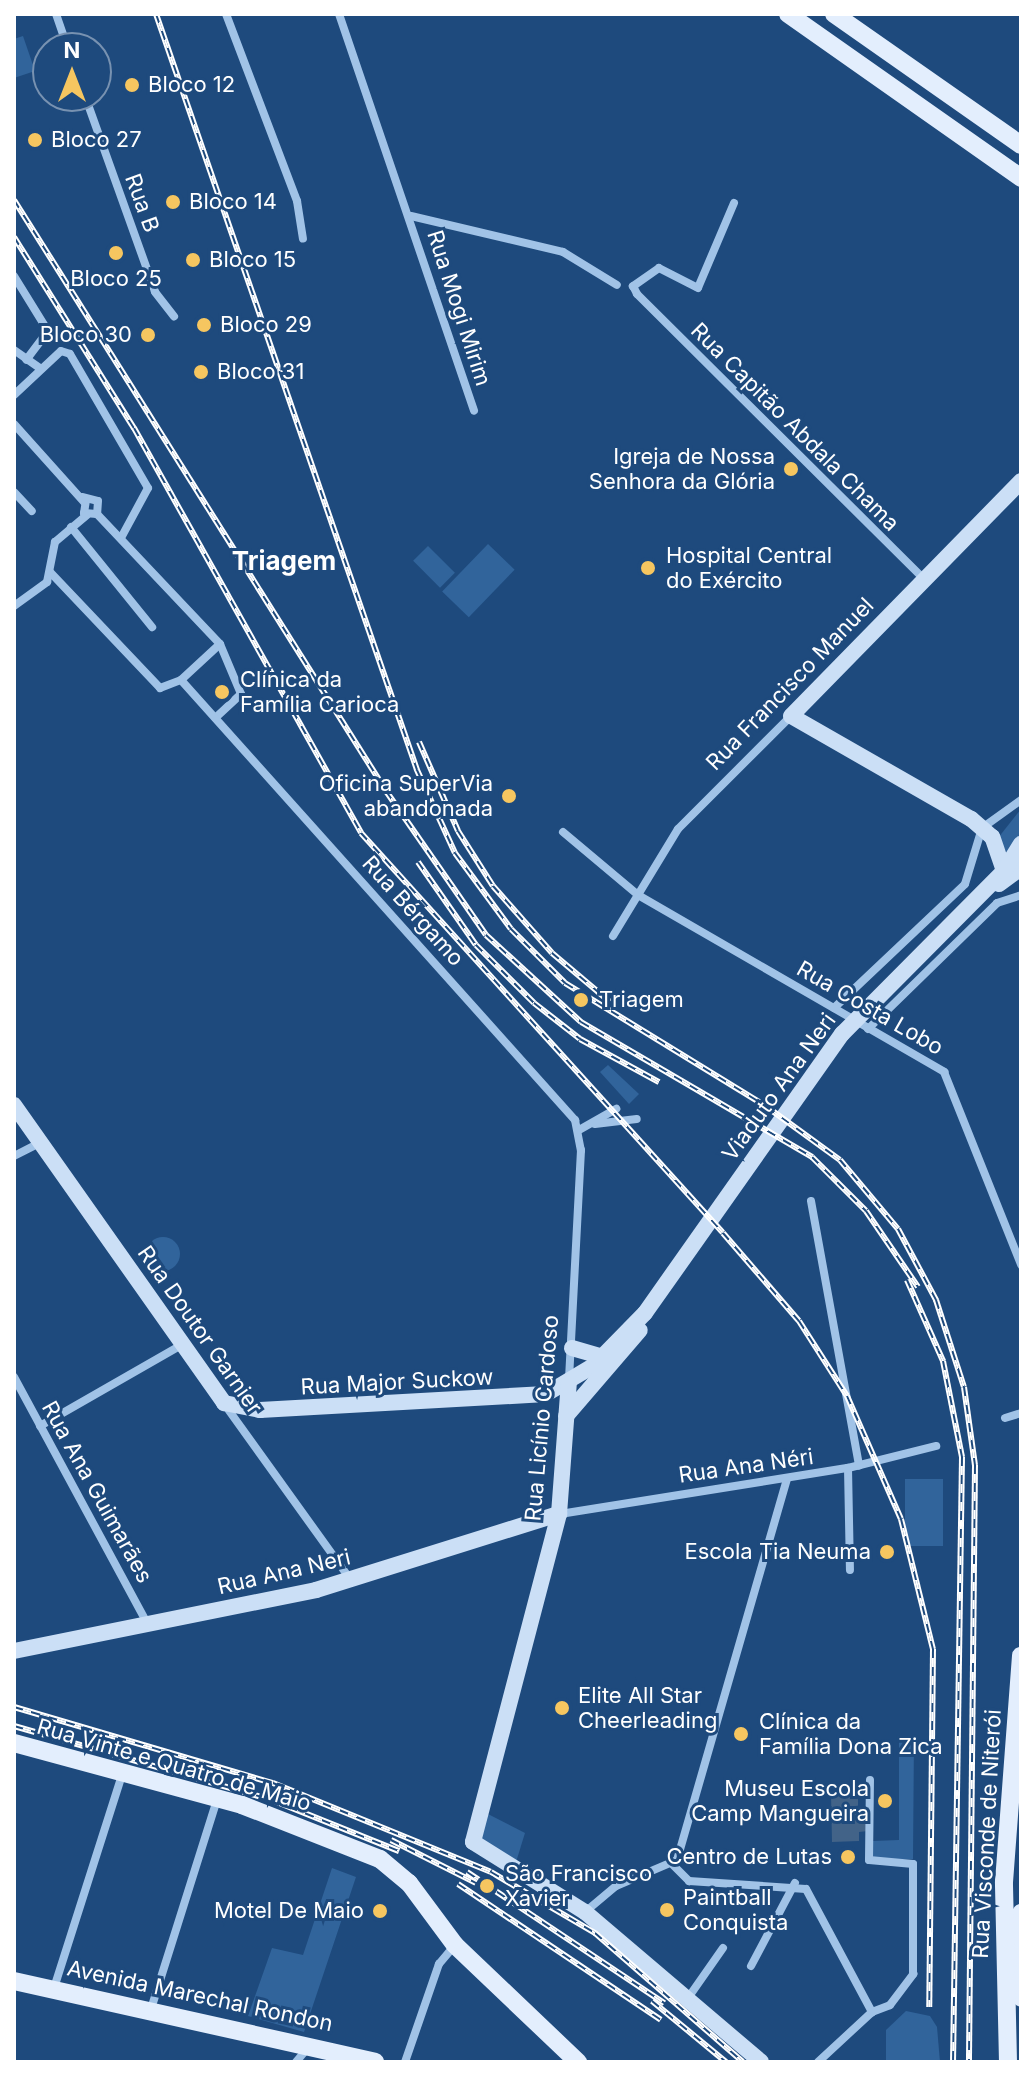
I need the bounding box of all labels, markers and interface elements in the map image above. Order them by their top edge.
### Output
north arrow [32,32,112,112]
text: N [64,37,80,63]
place label: Bloco 12 [148,72,235,98]
marker: Bloco 12 [123,76,141,94]
place label: Bloco 27 [51,127,142,153]
marker: Bloco 27 [26,131,44,149]
street label: Rua B [119,170,165,236]
place label: Bloco 14 [189,189,277,215]
marker: Bloco 14 [164,193,182,211]
street label: Rua Mogi Mirim [421,227,497,389]
marker: Bloco 25 [107,244,125,262]
place label: Bloco 15 [209,247,296,273]
marker: Bloco 15 [184,251,202,269]
place label: Bloco 25 [70,266,162,292]
place label: Bloco 29 [220,312,312,338]
marker: Bloco 29 [195,316,213,334]
street label: Rua Capitão Abdala Chama [685,317,905,537]
place label: Bloco 30 [40,322,132,348]
marker: Bloco 30 [139,326,157,344]
place label: Bloco 31 [217,359,304,385]
marker: Bloco 31 [192,363,210,381]
place label: Igreja de Nossa Senhora da Glória [589,443,775,494]
marker: Igreja de Nossa Senhora da Glória [782,460,800,478]
place label: Hospital Central do Exército [666,542,832,594]
district label: Triagem [232,545,336,577]
marker: Hospital Central do Exército [637,557,659,579]
street label: Rua Francisco Manuel [701,592,879,776]
place label: Clínica da Família Carioca [240,666,399,718]
marker: Clínica da Família Carioca [211,681,233,703]
place label: Oficina SuperVia abandonada [319,770,493,822]
marker: Oficina SuperVia abandonada [500,787,518,805]
street label: Rua Bérgamo [357,850,469,972]
street label: Rua Costa Lobo [792,955,948,1061]
place label: Triagem [599,987,684,1013]
marker: Triagem [570,989,592,1011]
street label: Viaduto Ana Neri [717,1008,841,1166]
street label: Rua Doutor Garnier [132,1241,268,1419]
street label: Rua Licínio Cardoso [520,1314,564,1522]
street label: Rua Major Suckow [300,1364,494,1400]
street label: Rua Ana Guimarães [36,1396,158,1588]
street label: Rua Ana Néri [677,1443,815,1489]
place label: Escola Tia Neuma [684,1539,871,1565]
marker: Escola Tia Neuma [878,1543,896,1561]
street label: Rua Ana Neri [215,1544,353,1600]
place label: Elite All Star Cheerleading [578,1682,717,1734]
marker: Elite All Star Cheerleading [553,1699,571,1717]
place label: Clínica da Família Dona Zica [759,1708,943,1760]
street label: Rua Visconde de Niterói [967,1709,1007,1959]
street label: Rua Vinte e Quatro de Maio [34,1713,314,1817]
marker: Clínica da Família Dona Zica [730,1723,752,1745]
place label: Museu Escola Camp Mangueira [691,1775,869,1826]
marker: Museu Escola Camp Mangueira [876,1792,894,1810]
place label: Centro de Lutas [666,1844,832,1870]
marker: Centro de Lutas [839,1848,857,1866]
place label: São Francisco Xavier [505,1860,652,1912]
marker: São Francisco Xavier [476,1875,498,1897]
place label: Paintball Conquista [683,1884,788,1936]
place label: Motel De Maio [214,1898,364,1924]
marker: Paintball Conquista [658,1901,676,1919]
marker: Motel De Maio [371,1902,389,1920]
street label: Avenida Marechal Rondon [65,1955,335,2037]

